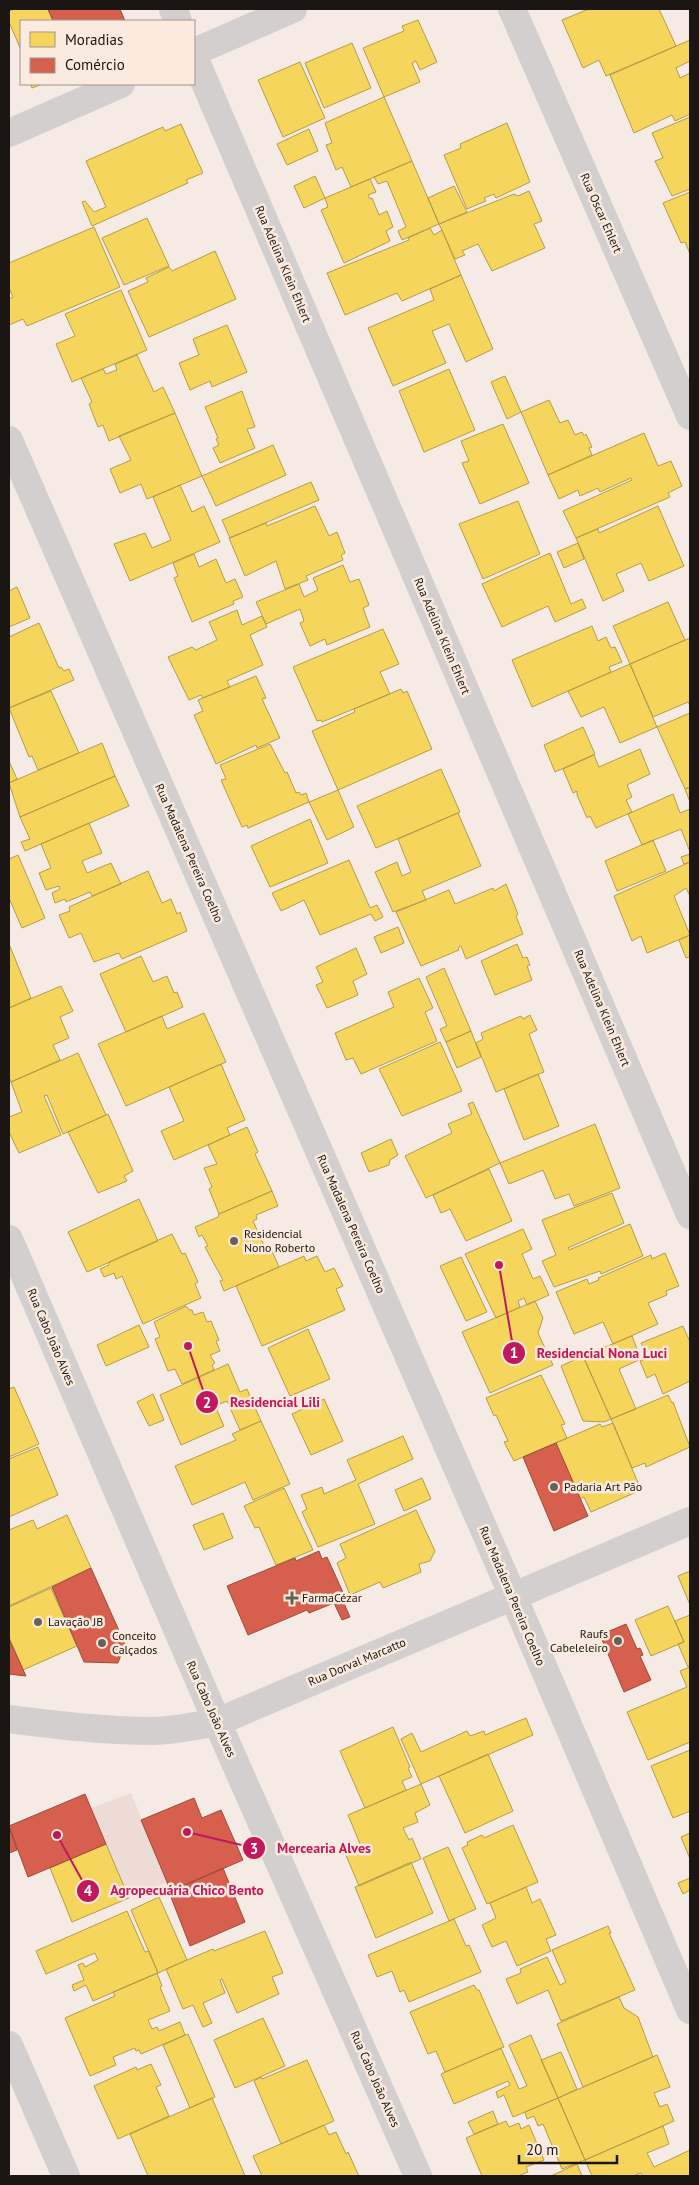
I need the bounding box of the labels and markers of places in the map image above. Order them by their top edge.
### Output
place label: Residencial Nono Roberto [244,1226,315,1255]
marker: Residencial Nono Roberto [228,1235,240,1247]
callout: Residencial Nona Luci [502,1338,677,1367]
callout: Residencial Lili [194,1388,330,1417]
place label: Padaria Art Pão [564,1479,642,1494]
marker: Padaria Art Pão [548,1481,560,1493]
place label: FarmaCézar [302,1590,362,1605]
marker: FarmaCézar [286,1592,298,1604]
place label: Lavação JB [48,1614,103,1629]
marker: Lavação JB [32,1616,44,1628]
place label: Raufs Cabeleleiro [550,1626,608,1655]
place label: Conceito Calçados [112,1628,157,1657]
marker: Raufs Cabeleleiro [612,1635,624,1647]
marker: Conceito Calçados [96,1637,108,1649]
callout: Mercearia Alves [241,1834,381,1863]
callout: Agropecuária Chico Bento [75,1876,274,1905]

